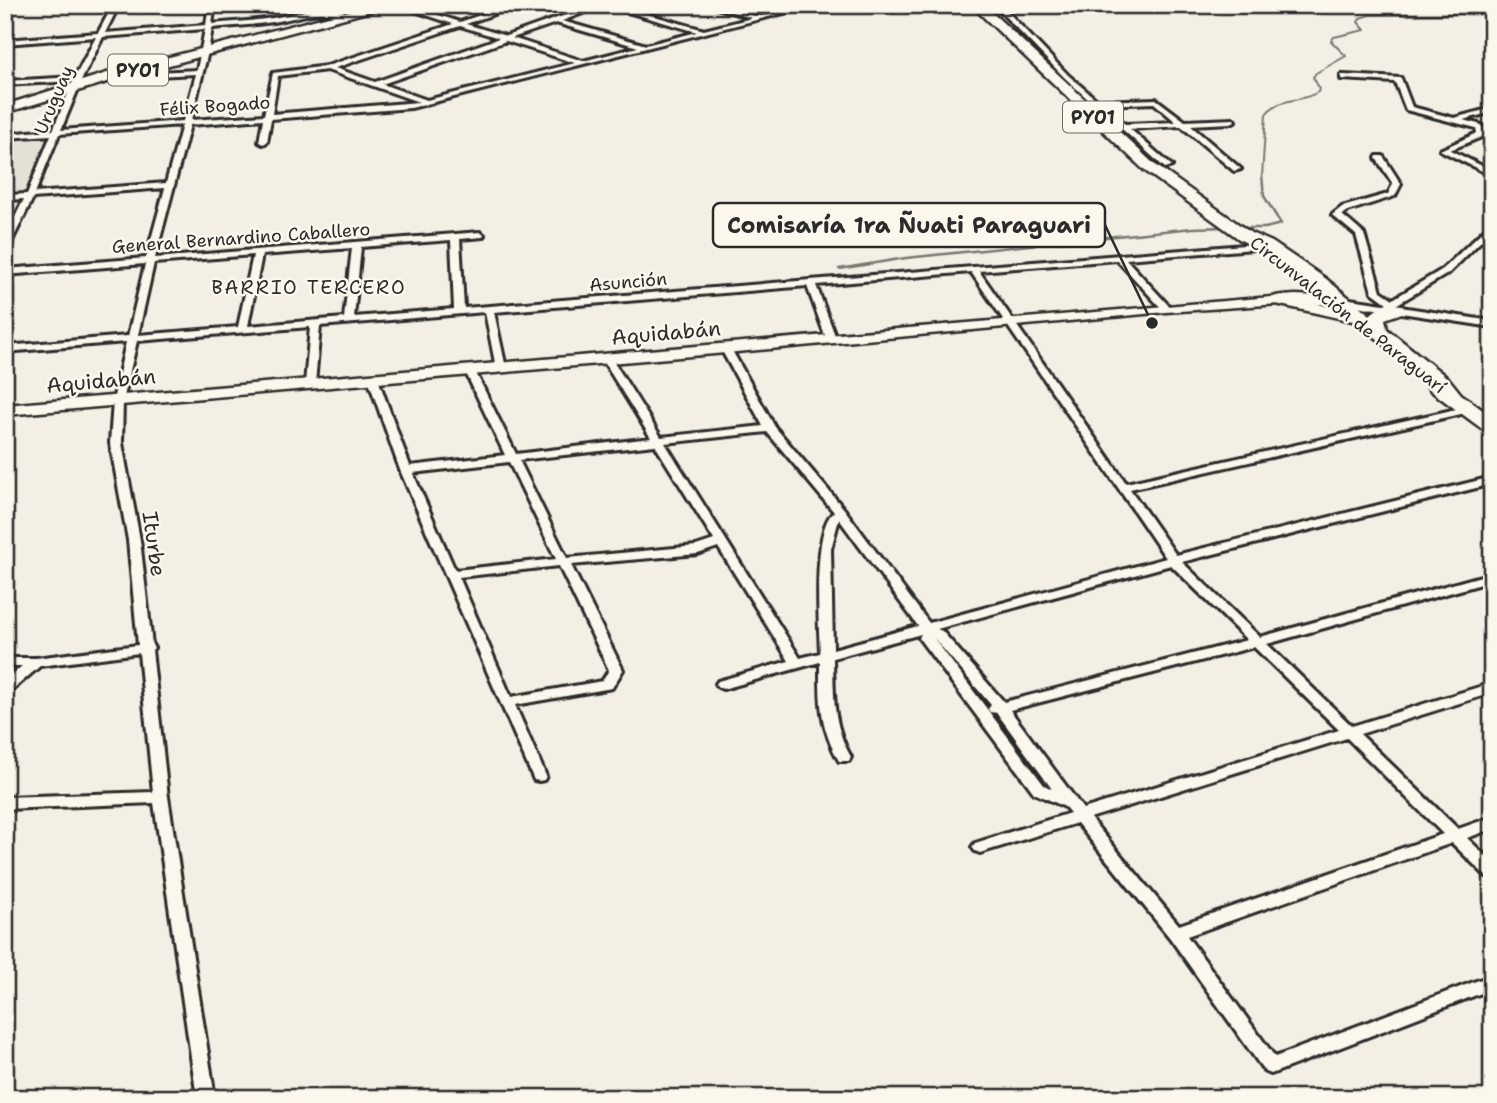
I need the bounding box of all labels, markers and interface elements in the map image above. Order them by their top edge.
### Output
road number: PY01 [108,54,168,86]
street label: Uruguay [29,62,79,138]
street label: Félix Bogado [159,90,271,122]
road number: PY01 [1063,102,1123,132]
callout: Comisaría 1ra Ñuati Paraguari [713,203,1105,247]
text: Comisaría 1ra Ñuati Paraguari [727,210,1091,240]
street label: General Bernardino Caballero [111,217,371,259]
street label: Circunvalación de Paraguarí [1245,231,1451,399]
street label: Asunción [588,267,668,297]
district label: BARRIO TERCERO [211,275,407,300]
street label: Aquidabán [610,314,722,352]
street label: Aquidabán [45,362,157,400]
street label: Iturbe [136,510,172,578]

